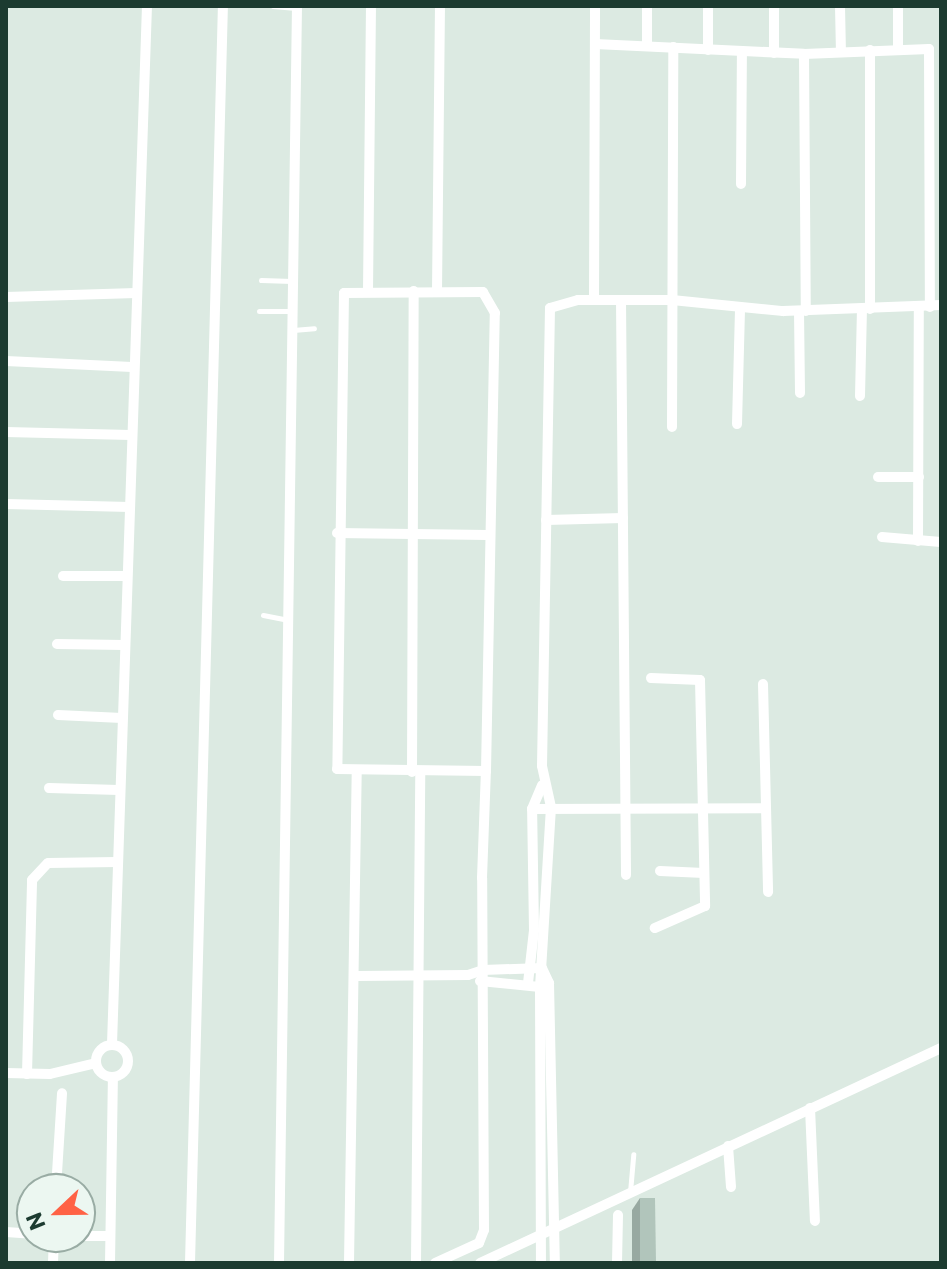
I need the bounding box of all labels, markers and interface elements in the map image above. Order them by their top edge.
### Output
north arrow [16,1173,96,1253]
text: N [20,1209,51,1234]

